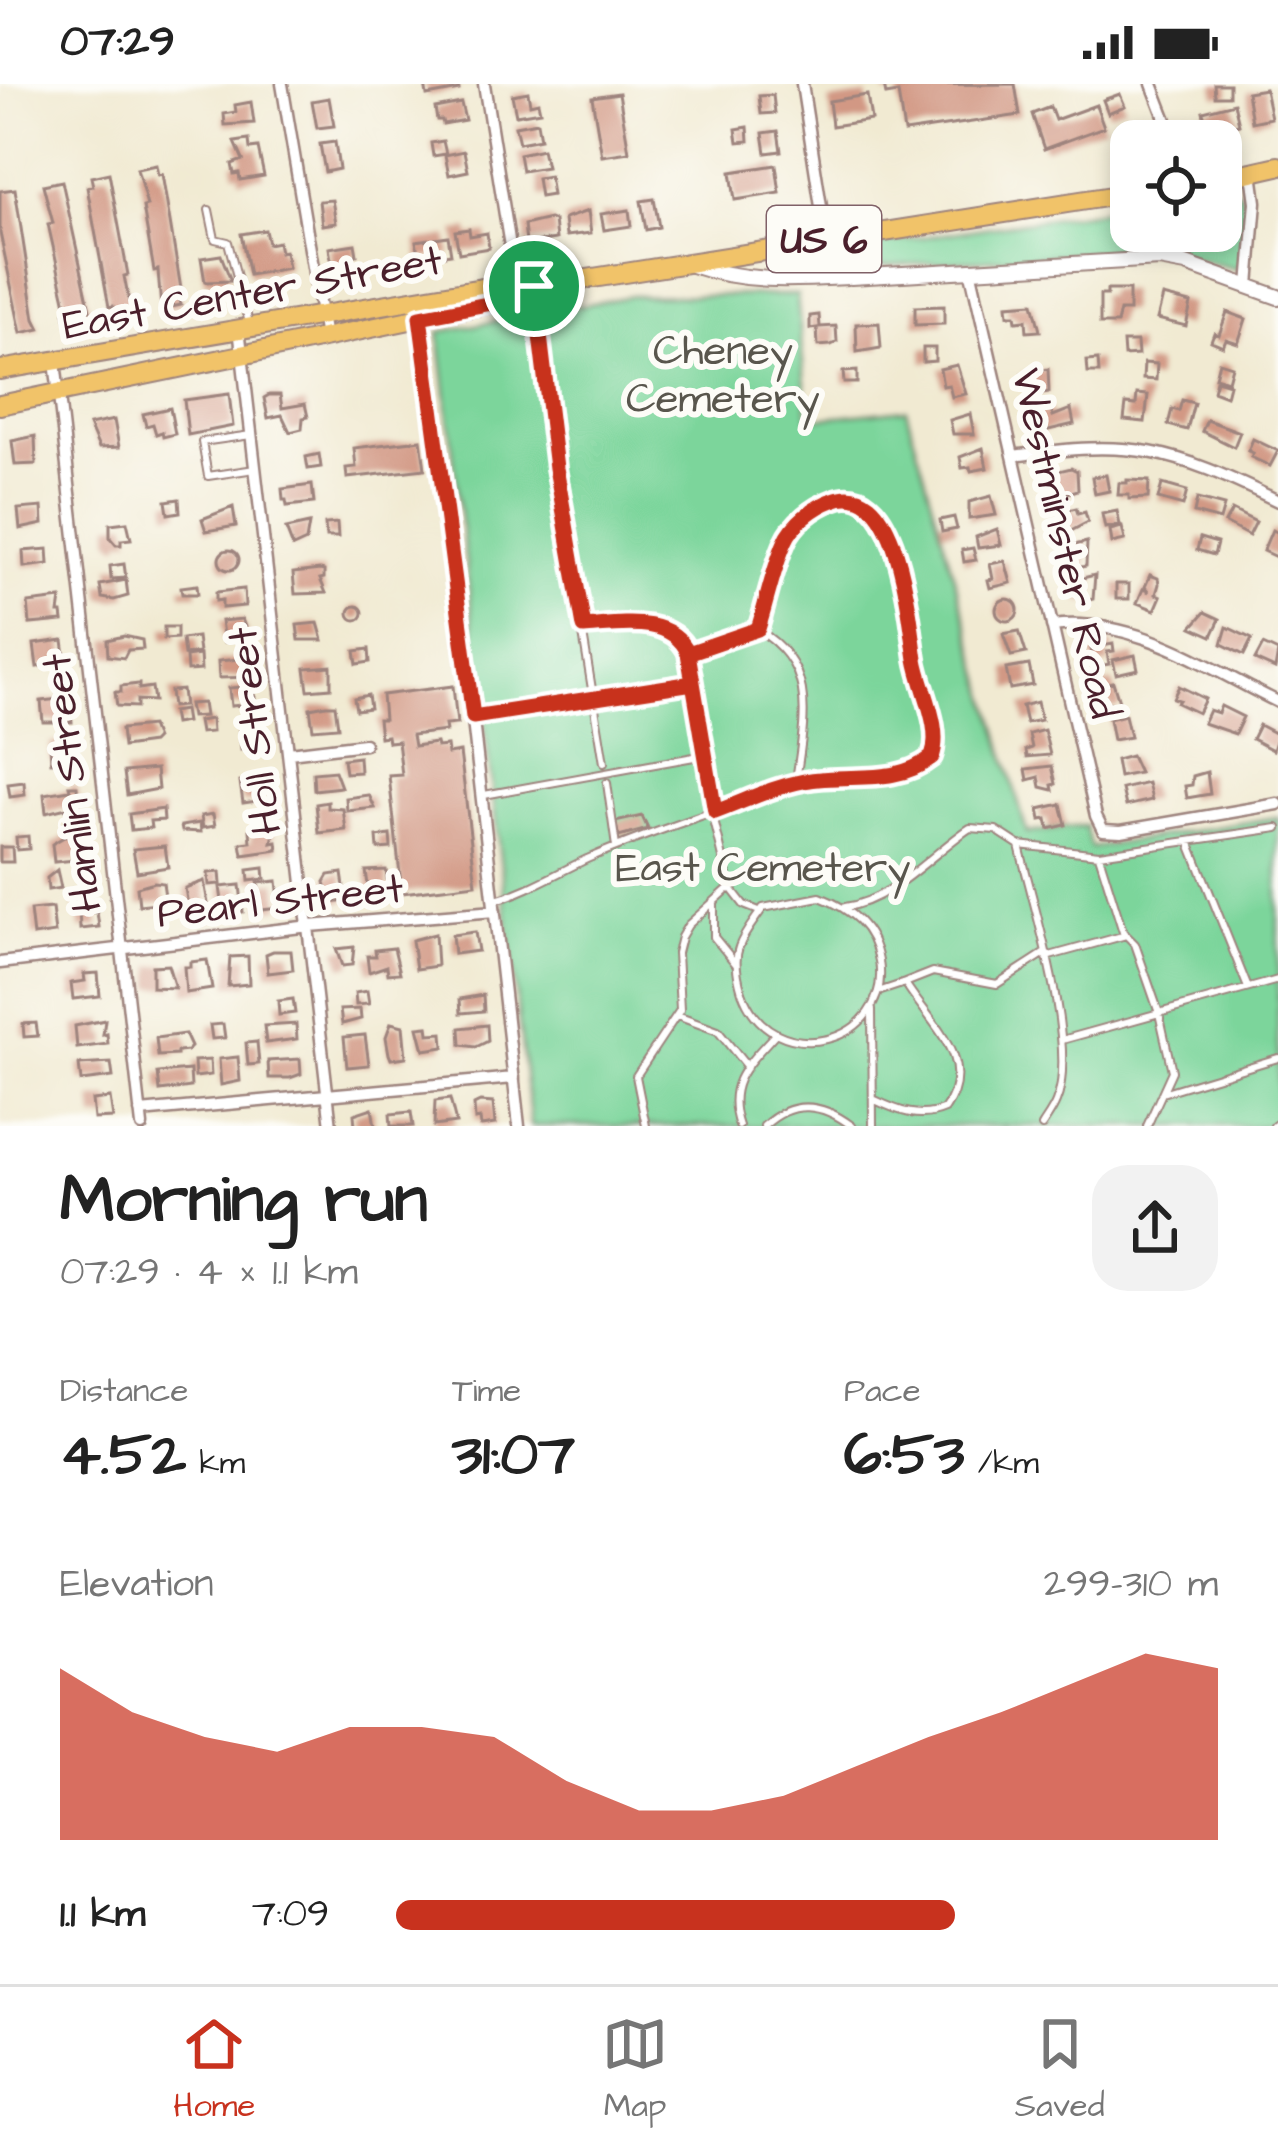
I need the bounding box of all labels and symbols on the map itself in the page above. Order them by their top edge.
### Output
road number: US 6 [767,206,881,272]
street label: East Center Street [58,232,447,356]
pin [483,235,585,337]
park label: Cheney Cemetery [626,323,820,430]
street label: Westminster Road [996,363,1133,724]
street label: Holl Street [214,624,297,838]
street label: Hamlin Street [28,650,118,915]
park label: East Cemetery [616,840,910,899]
street label: Pearl Street [154,860,406,944]

